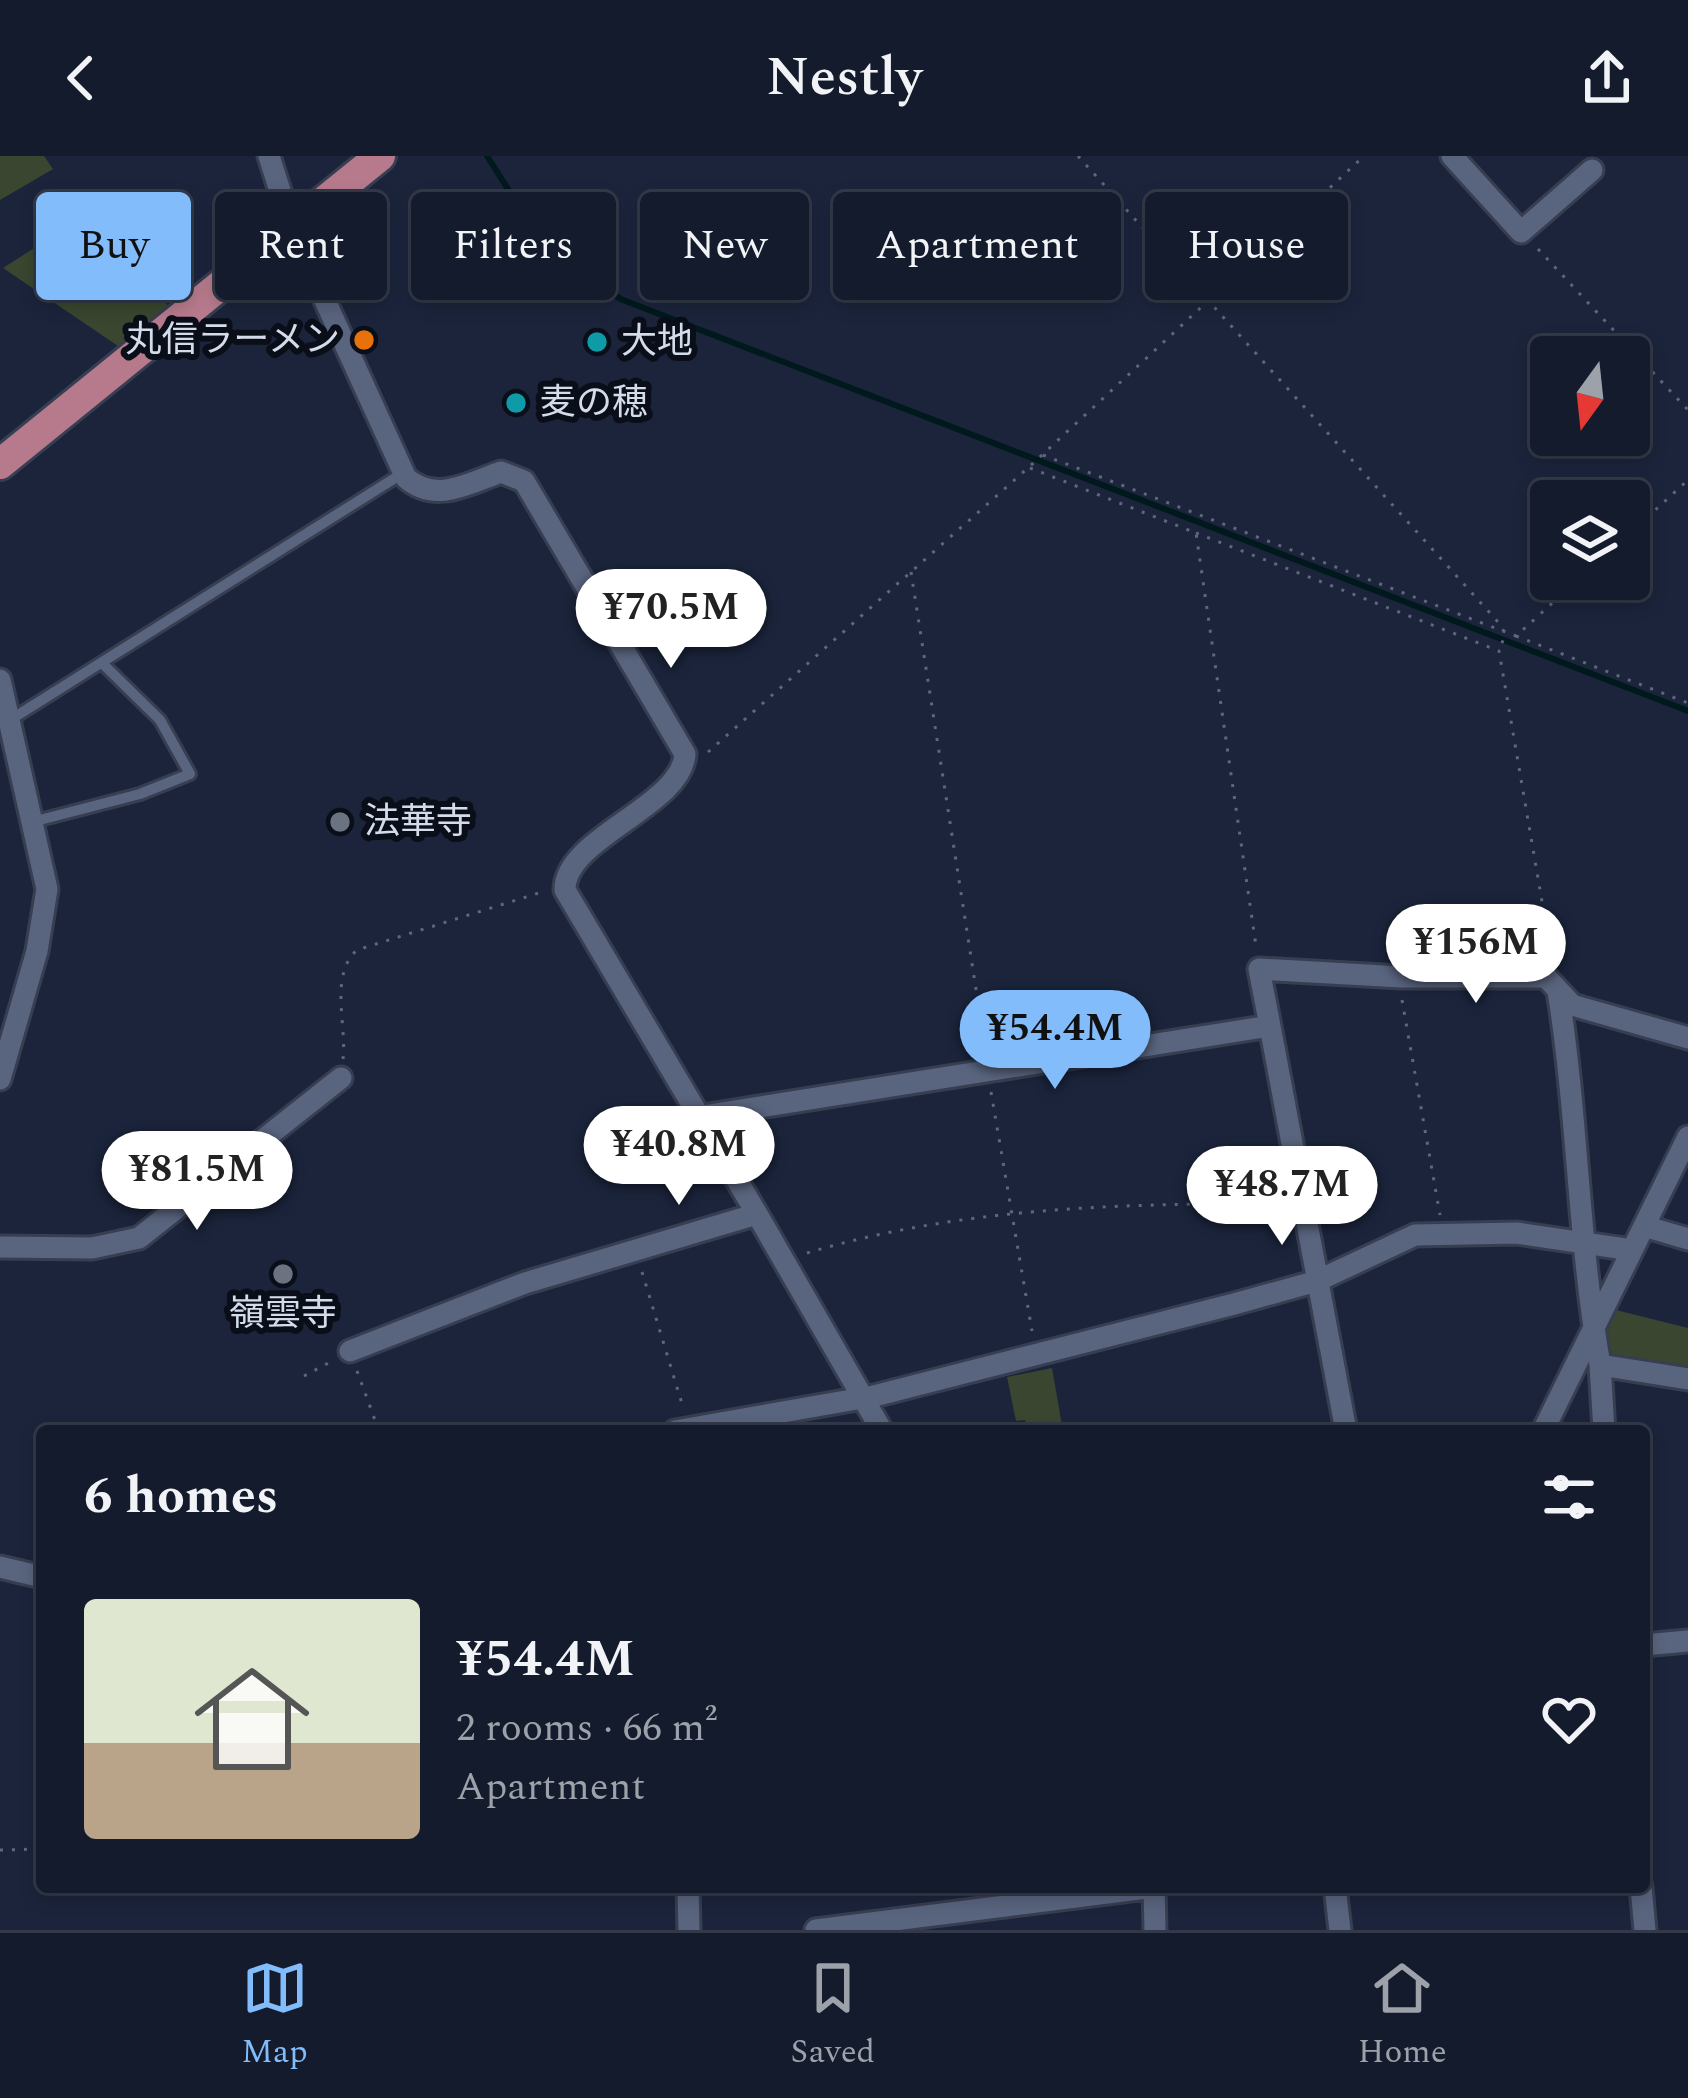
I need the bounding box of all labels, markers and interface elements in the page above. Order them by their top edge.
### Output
text: Nestly [766,37,922,119]
icon: back [48,45,114,111]
icon: share [1574,45,1640,111]
chip: Buy [36,192,191,300]
chip: Rent [215,192,387,300]
chip: Filters [411,192,616,300]
chip: New [640,192,809,300]
chip: Apartment [833,192,1121,300]
chip: House [1145,192,1348,300]
place label: 丸信ラーメン [125,313,340,368]
place label: 大地 [621,315,693,370]
marker: 丸信ラーメン [351,327,377,353]
marker: 大地 [584,329,610,355]
north arrow [1530,336,1650,456]
map controls [1530,336,1650,600]
place label: 麦の穂 [540,376,648,431]
marker: 麦の穂 [503,390,529,416]
button: layers [1530,480,1650,600]
pin: ¥70.5M [573,569,769,671]
text: ¥70.5M [603,578,739,637]
place label: 法華寺 [364,795,472,850]
marker: 法華寺 [327,809,353,835]
pin: ¥156M [1392,904,1560,1006]
text: ¥156M [1413,913,1539,972]
pin: ¥54.4M [957,990,1153,1092]
text: ¥54.4M [987,999,1123,1058]
pin: ¥40.8M [581,1106,777,1208]
text: ¥40.8M [611,1115,747,1174]
pin: ¥81.5M [99,1131,295,1233]
text: ¥81.5M [129,1140,265,1199]
pin: ¥48.7M [1184,1146,1380,1248]
text: ¥48.7M [1214,1155,1350,1214]
marker: 嶺雲寺 [270,1261,296,1287]
place label: 嶺雲寺 [229,1287,337,1342]
text: 6 homes [84,1458,278,1536]
icon: filters [1536,1464,1602,1530]
text: ¥54.4M [456,1621,635,1699]
icon: home [180,1647,324,1791]
icon: heart [1536,1686,1602,1752]
text: 2 rooms · 66 m² [456,1699,717,1758]
text: Apartment [456,1758,645,1817]
tab: Map [241,1955,308,2077]
tab: Saved [790,1955,875,2077]
tab: Home [1358,1955,1447,2077]

